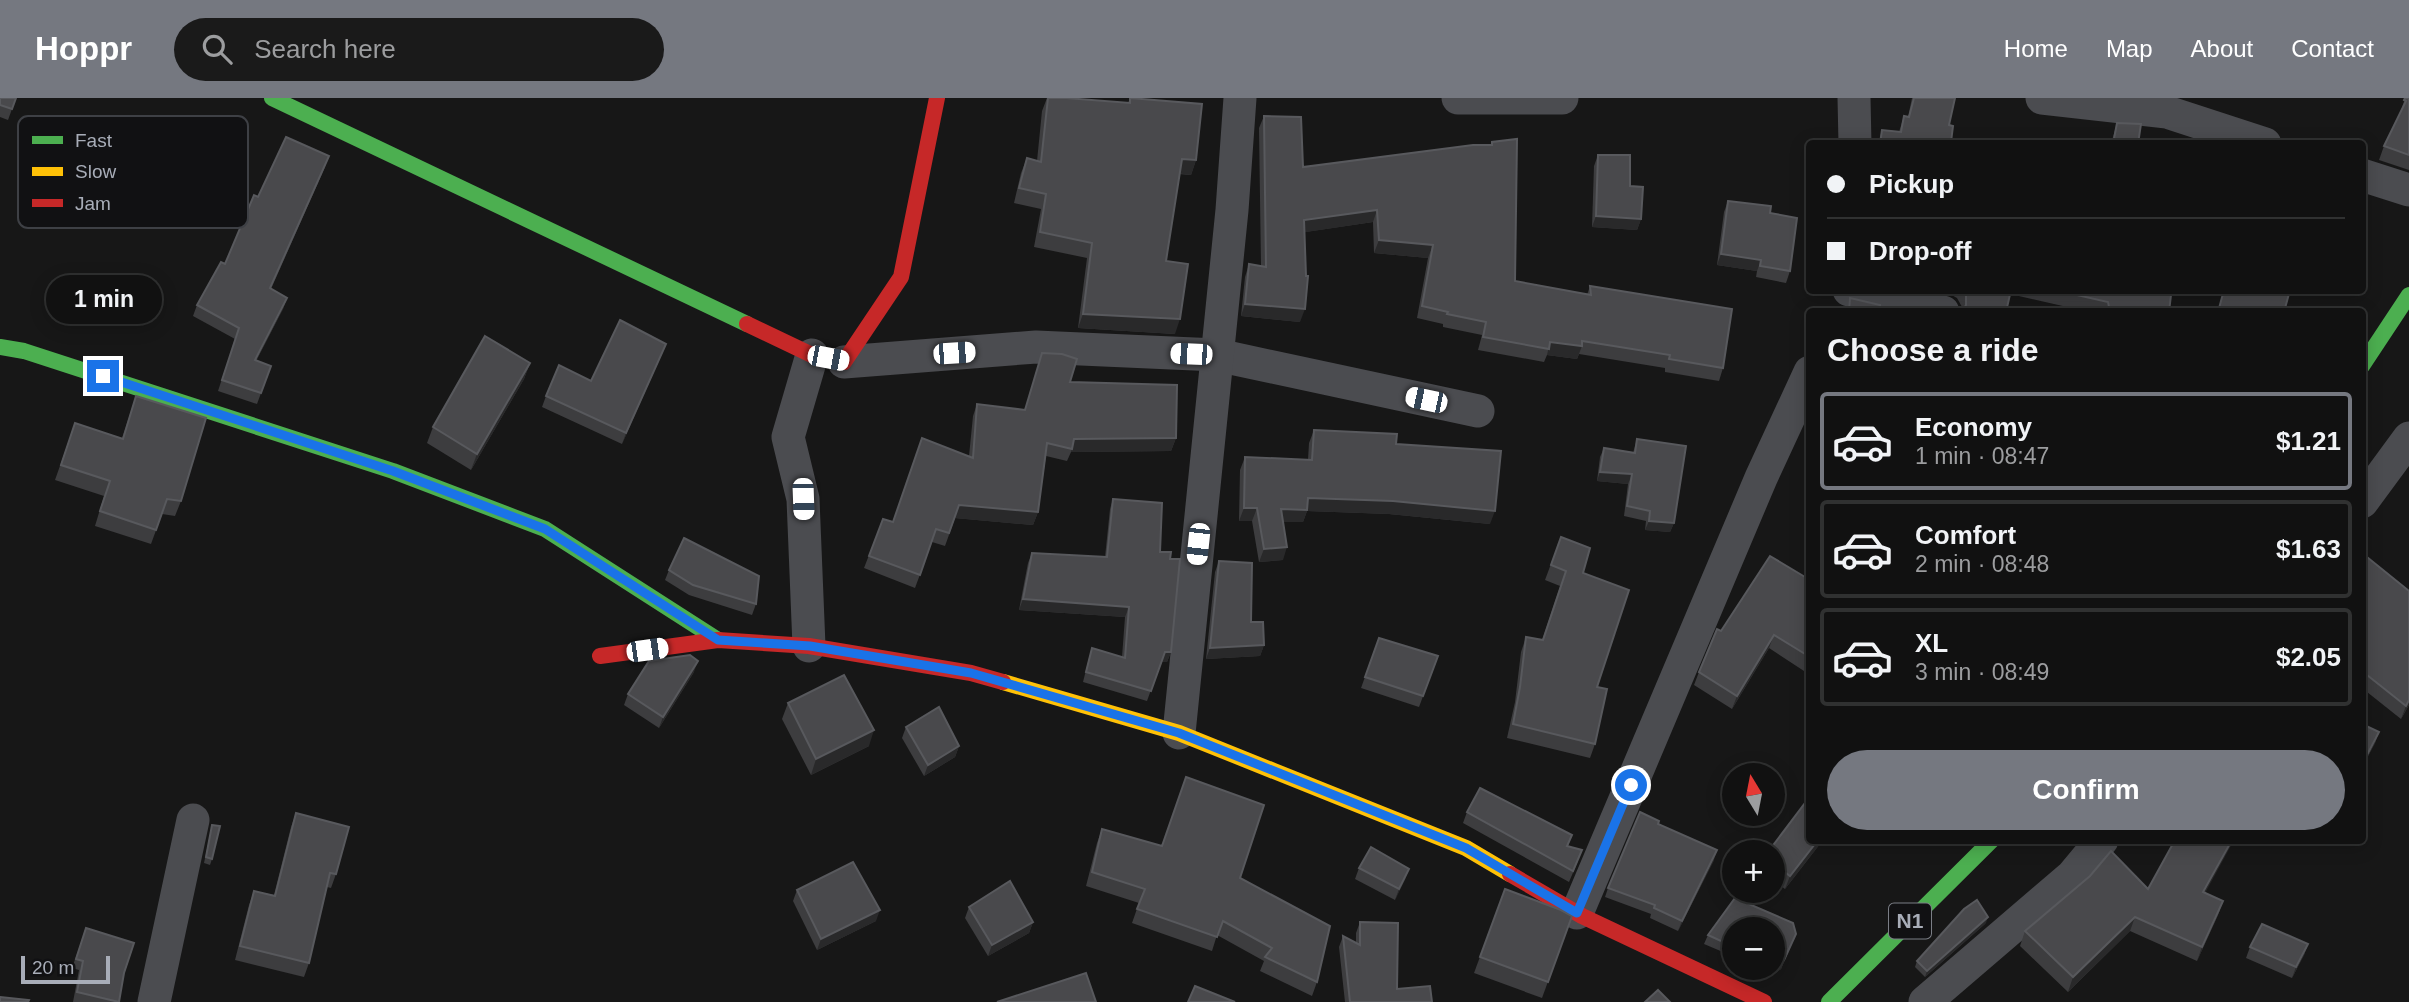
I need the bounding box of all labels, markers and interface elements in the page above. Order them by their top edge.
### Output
search box [174,18,664,81]
text: Hoppr [35,30,132,67]
icon: search [198,30,236,68]
text: Search here [254,34,396,64]
text: Home [2004,35,2068,62]
text: Map [2106,35,2153,62]
text: About [2191,35,2253,62]
text: Contact [2291,35,2374,62]
legend [18,116,248,228]
text: Fast [75,130,113,151]
text: Slow [75,161,116,182]
text: Pickup [1869,169,1954,199]
text: Jam [75,193,111,214]
text: Drop-off [1869,236,1972,266]
callout: 1 min [45,274,161,324]
text: 1 min [74,286,134,312]
text: Choose a ride [1827,332,2039,368]
car [933,341,976,365]
car [1170,343,1213,365]
car [806,344,851,372]
route end [87,360,119,392]
car [1404,385,1449,415]
icon: car [1831,410,1894,473]
text: Economy [1915,412,2032,442]
text: $1.21 [2276,426,2341,456]
text: 1 min · 08:47 [1915,443,2049,469]
car [792,478,815,520]
icon: car [1831,518,1894,581]
text: Comfort [1915,520,2016,550]
car [1186,522,1211,566]
text: $1.63 [2276,534,2341,564]
text: 2 min · 08:48 [1915,551,2049,577]
icon: car [1831,626,1894,689]
text: XL [1915,628,1948,658]
car [625,637,670,663]
text: $2.05 [2276,642,2341,672]
text: 3 min · 08:49 [1915,659,2049,685]
button: Confirm [1827,750,2345,830]
north arrow [1722,763,1785,826]
map controls [1722,763,1785,980]
route start [1615,769,1647,801]
button: + [1722,840,1785,903]
road number: N1 [1889,904,1931,938]
button: − [1722,917,1785,980]
scale bar [21,953,110,985]
text: 20 m [32,957,74,978]

